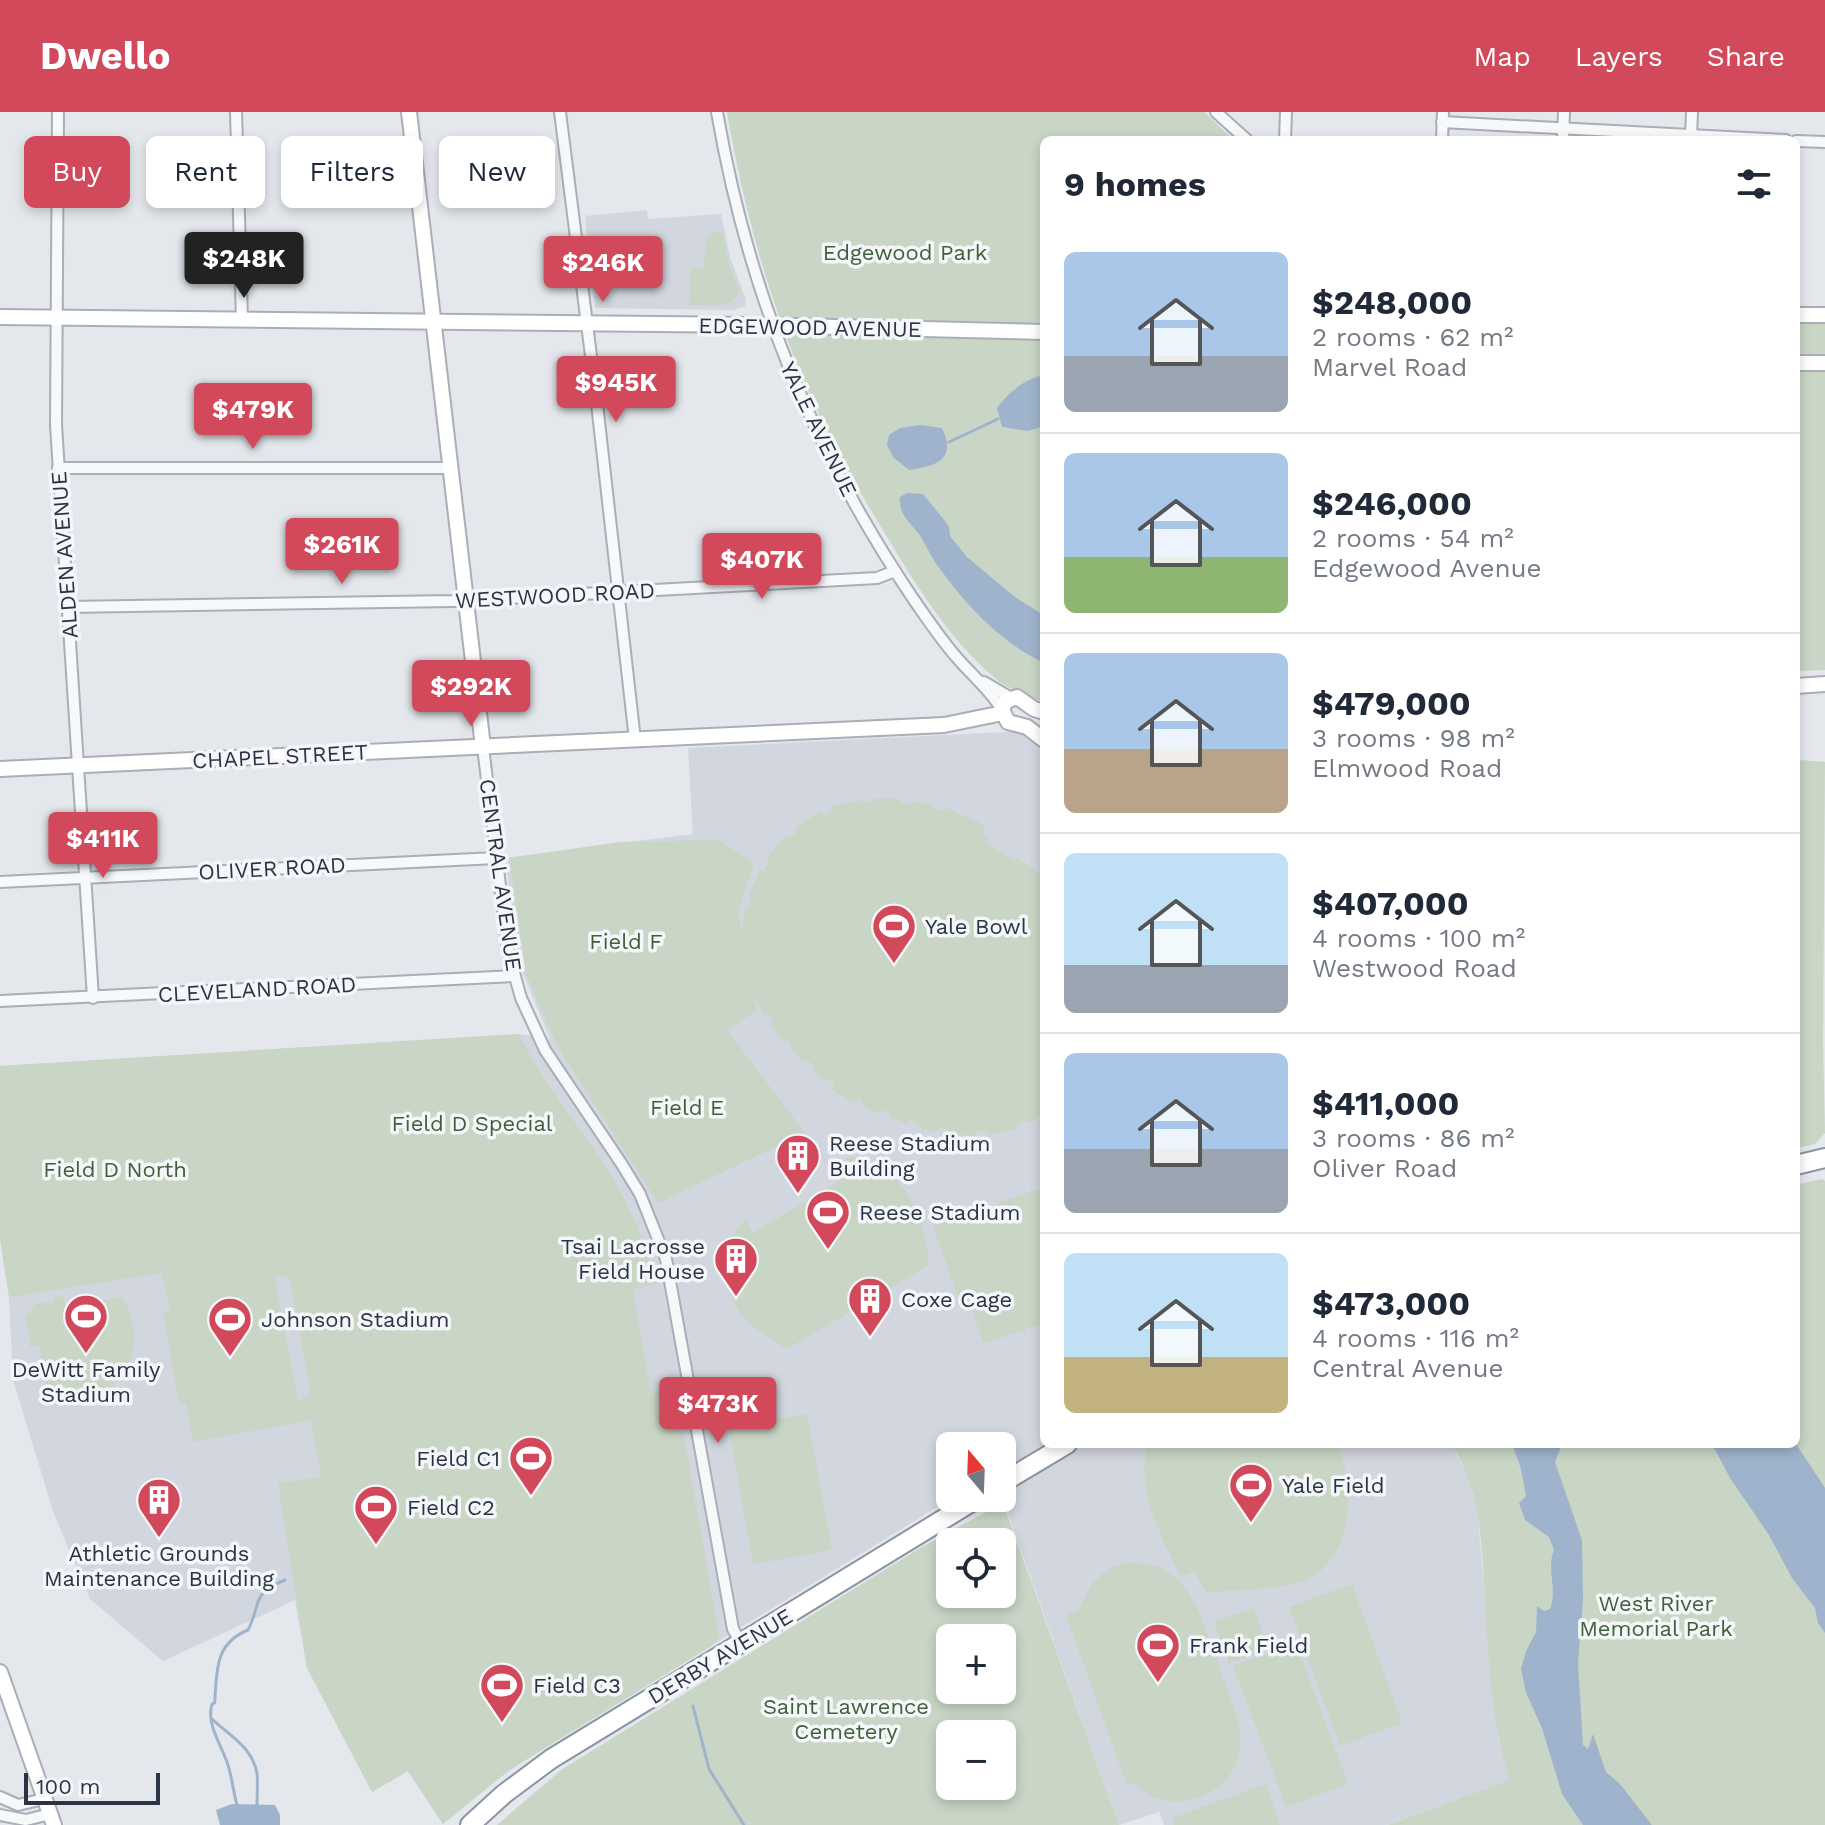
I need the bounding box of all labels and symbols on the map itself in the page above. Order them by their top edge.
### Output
pin: $248K [188,232,300,300]
pin: $246K [547,236,659,304]
park label: Edgewood Park [823,240,987,265]
street label: EDGEWOOD AVENUE [698,313,922,342]
pin: $945K [560,356,672,424]
street label: YALE AVENUE [775,358,862,501]
pin: $479K [197,383,309,451]
street label: ALDEN AVENUE [46,470,83,639]
pin: $261K [286,518,398,586]
pin: $407K [706,533,818,601]
street label: WESTWOOD ROAD [455,578,656,613]
pin: $292K [415,660,527,728]
street label: CHAPEL STREET [191,739,369,774]
street label: CENTRAL AVENUE [475,777,526,973]
pin: $411K [47,812,159,880]
street label: OLIVER ROAD [198,852,346,885]
sports icon: Yale Bowl [870,902,918,965]
place label: Yale Bowl [925,914,1028,939]
park label: Field F [589,929,663,954]
street label: CLEVELAND ROAD [157,972,357,1007]
park label: Field E [650,1095,724,1120]
park label: Field D Special [391,1111,553,1136]
place label: Reese Stadium Building [829,1131,990,1181]
building icon: Reese Stadium Building [774,1132,822,1195]
park label: Field D North [43,1157,187,1182]
sports icon: Reese Stadium [804,1188,852,1251]
place label: Reese Stadium [859,1200,1020,1225]
place label: Tsai Lacrosse Field House [561,1234,705,1284]
building icon: Tsai Lacrosse Field House [712,1235,760,1298]
building icon: Coxe Cage [846,1275,894,1338]
place label: Coxe Cage [901,1287,1012,1312]
sports icon: DeWitt Family Stadium [62,1292,110,1355]
sports icon: Johnson Stadium [206,1295,254,1358]
place label: Johnson Stadium [261,1307,450,1332]
place label: DeWitt Family Stadium [12,1357,161,1407]
pin: $473K [662,1377,774,1445]
north arrow [936,1432,1016,1512]
sports icon: Field C1 [507,1434,555,1497]
place label: Field C1 [416,1446,500,1471]
sports icon: Yale Field [1227,1461,1275,1524]
place label: Yale Field [1282,1473,1385,1498]
building icon: Athletic Grounds Maintenance Building [135,1476,183,1539]
sports icon: Field C2 [352,1483,400,1546]
place label: Field C2 [407,1495,495,1520]
place label: Athletic Grounds Maintenance Building [44,1541,274,1591]
park label: West River Memorial Park [1579,1591,1733,1641]
street label: DERBY AVENUE [644,1603,797,1709]
sports icon: Frank Field [1134,1621,1182,1684]
place label: Frank Field [1189,1633,1308,1658]
sports icon: Field C3 [478,1661,526,1724]
place label: Field C3 [533,1673,621,1698]
park label: Saint Lawrence Cemetery [763,1694,929,1744]
scale bar [24,1769,160,1805]

